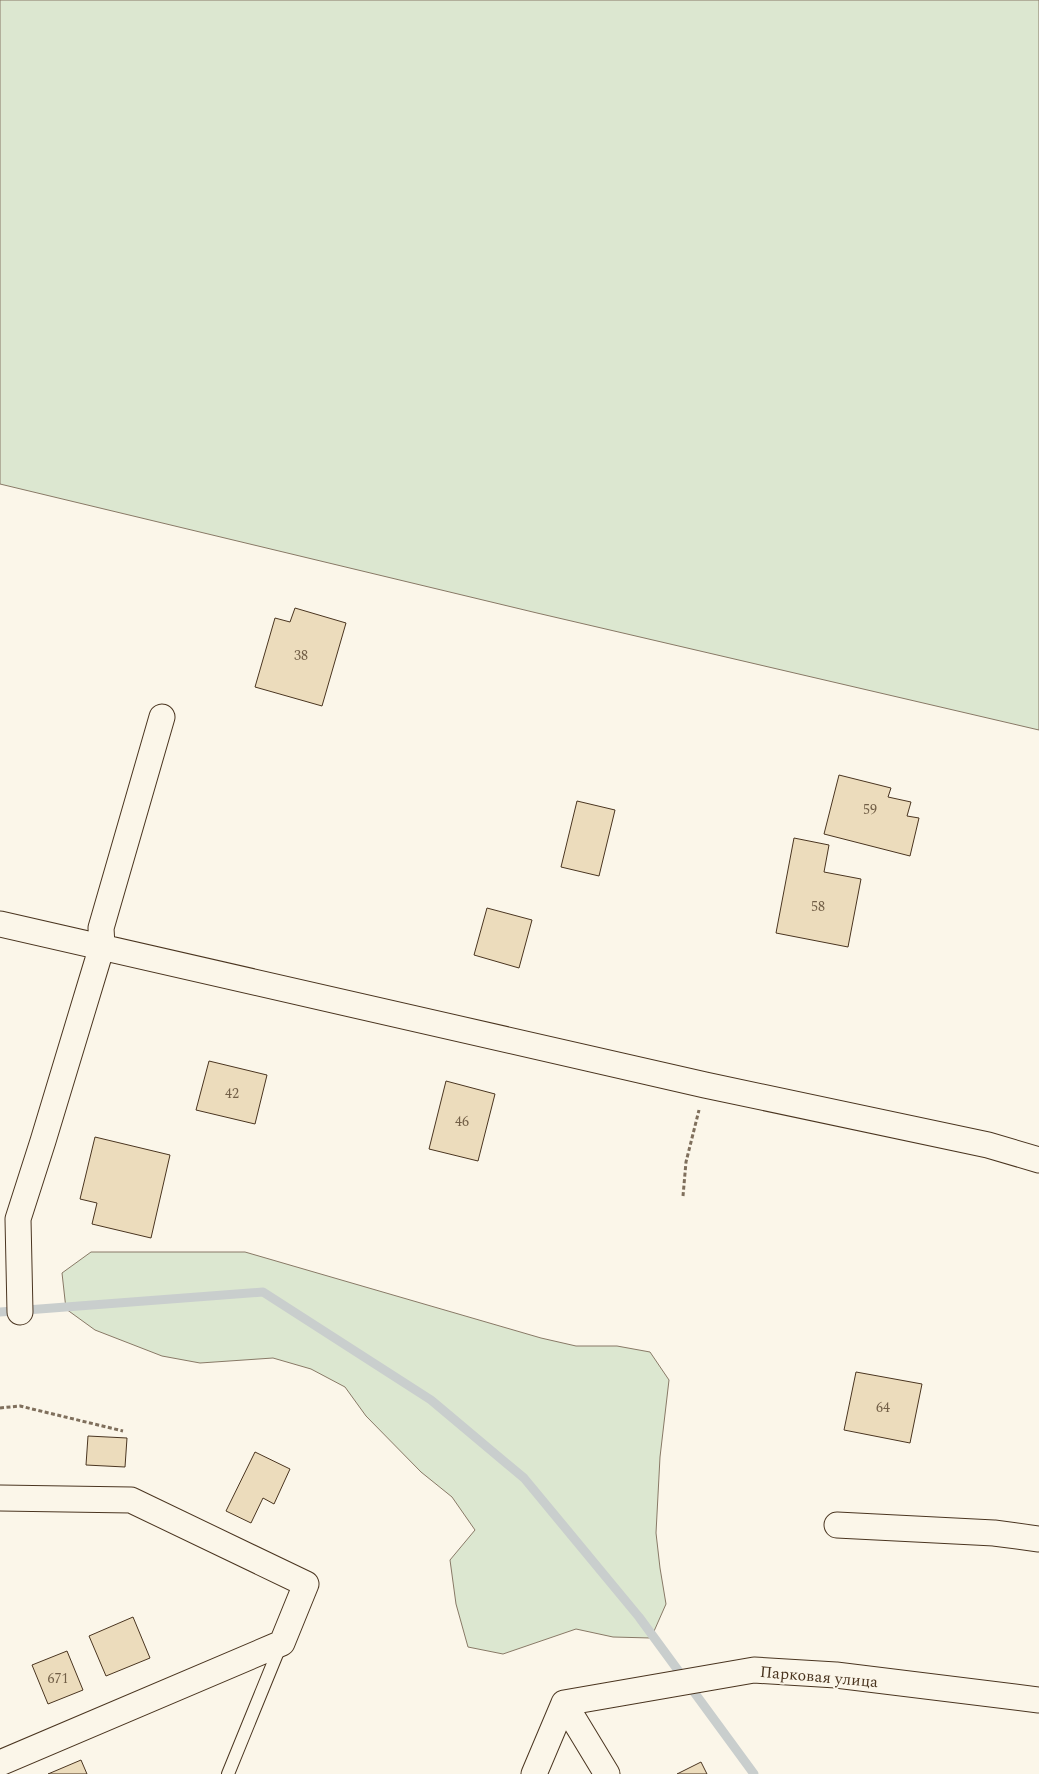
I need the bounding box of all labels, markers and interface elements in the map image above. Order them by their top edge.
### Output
house number: 38 [294,645,308,666]
house number: 59 [863,799,877,820]
house number: 58 [811,896,825,917]
house number: 42 [225,1083,239,1104]
house number: 46 [455,1111,469,1132]
house number: 64 [876,1397,890,1418]
street label: Парковая улица [759,1660,879,1694]
house number: 671 [48,1668,69,1689]

